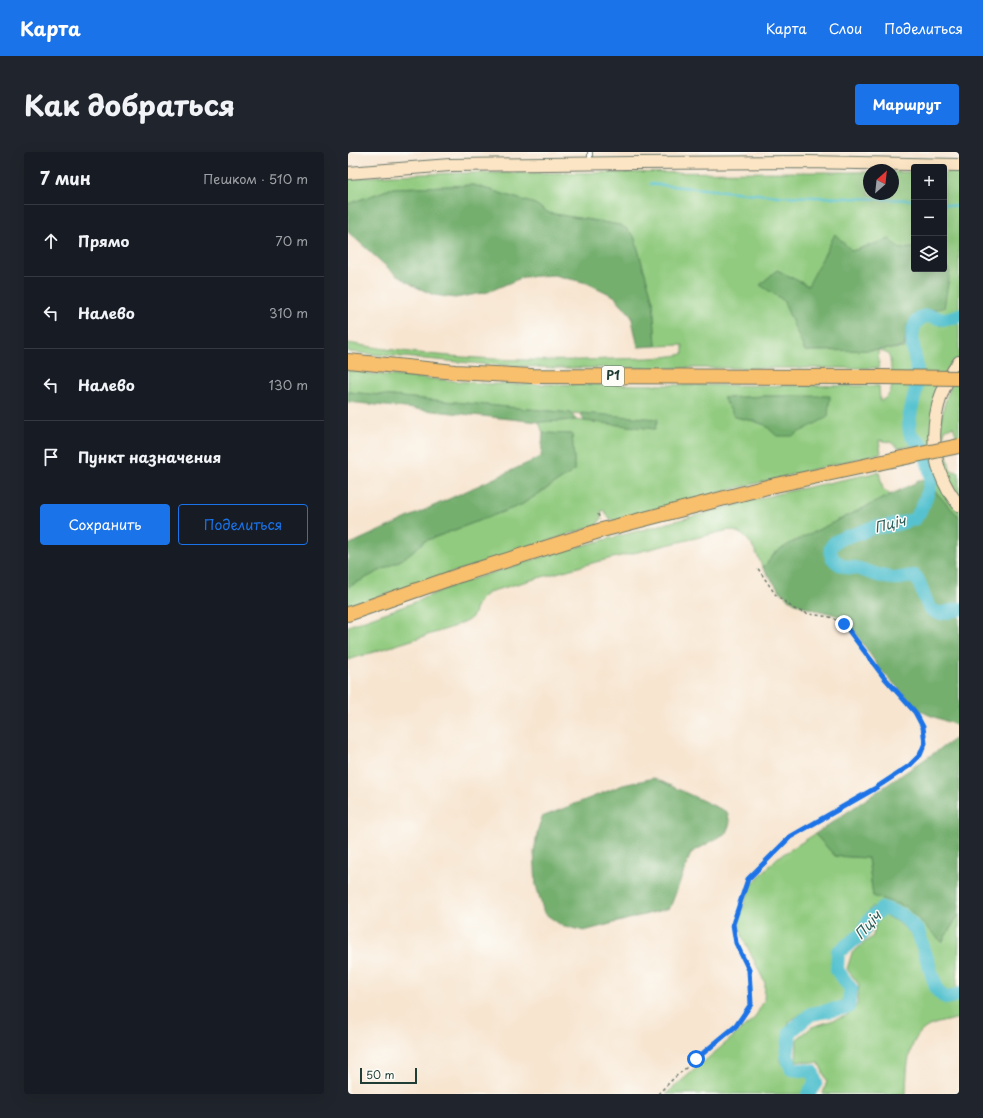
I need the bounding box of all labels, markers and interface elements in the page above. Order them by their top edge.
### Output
text: Карта [20,14,81,42]
text: Карта [766,18,807,39]
text: Слои [829,18,862,39]
text: Поделиться [884,18,963,39]
text: Как добраться [24,83,235,126]
button: Маршрут [855,84,959,125]
north arrow [863,164,899,200]
map controls [911,164,947,272]
button: + [911,164,947,200]
text: 7 мин [40,165,91,191]
text: Пешком · 510 m [203,169,308,188]
button: − [911,200,947,236]
text: Прямо [78,229,129,252]
icon: ahead [40,230,62,252]
text: 70 m [275,231,308,250]
button: layers [911,236,947,272]
text: Налево [78,301,135,324]
icon: left [40,302,62,324]
text: 310 m [269,303,308,322]
road number: Р1 [602,366,624,386]
text: Налево [78,373,135,396]
icon: left [40,374,62,396]
text: 130 m [269,375,308,394]
text: Пункт назначения [78,445,221,468]
icon: arrive [40,446,62,468]
button: Сохранить [40,504,170,545]
button: Поделиться [178,504,308,545]
water label: Пціч [872,509,909,538]
route end [835,615,853,633]
water label: Пціч [849,905,887,944]
route start [687,1050,705,1068]
scale bar [360,1066,417,1085]
text: 50 m [366,1066,395,1083]

